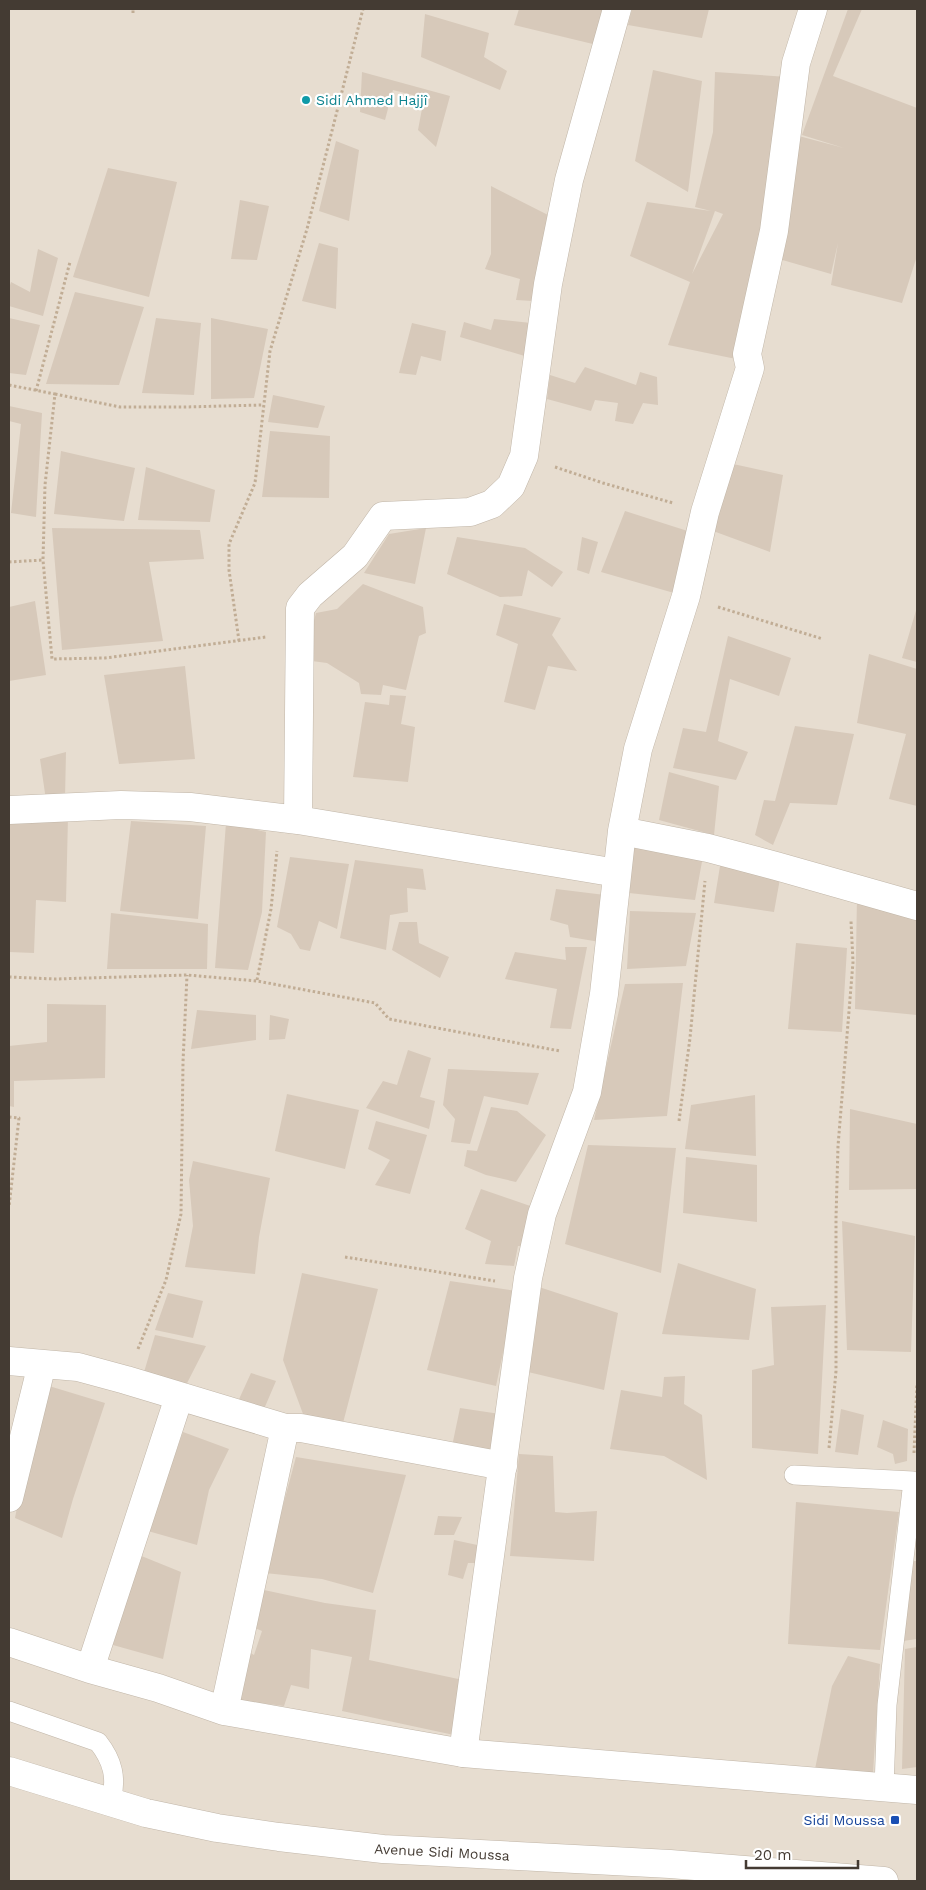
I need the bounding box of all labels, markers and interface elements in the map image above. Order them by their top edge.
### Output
place label: Sidi Ahmed Hajjî [316,92,429,108]
marker: Sidi Ahmed Hajjî [300,94,312,106]
place label: Sidi Moussa [804,1812,885,1828]
marker: Sidi Moussa [889,1814,901,1826]
scale bar [746,1838,858,1870]
street label: Avenue Sidi Moussa [374,1840,510,1864]
text: 20 m [754,1846,792,1864]

